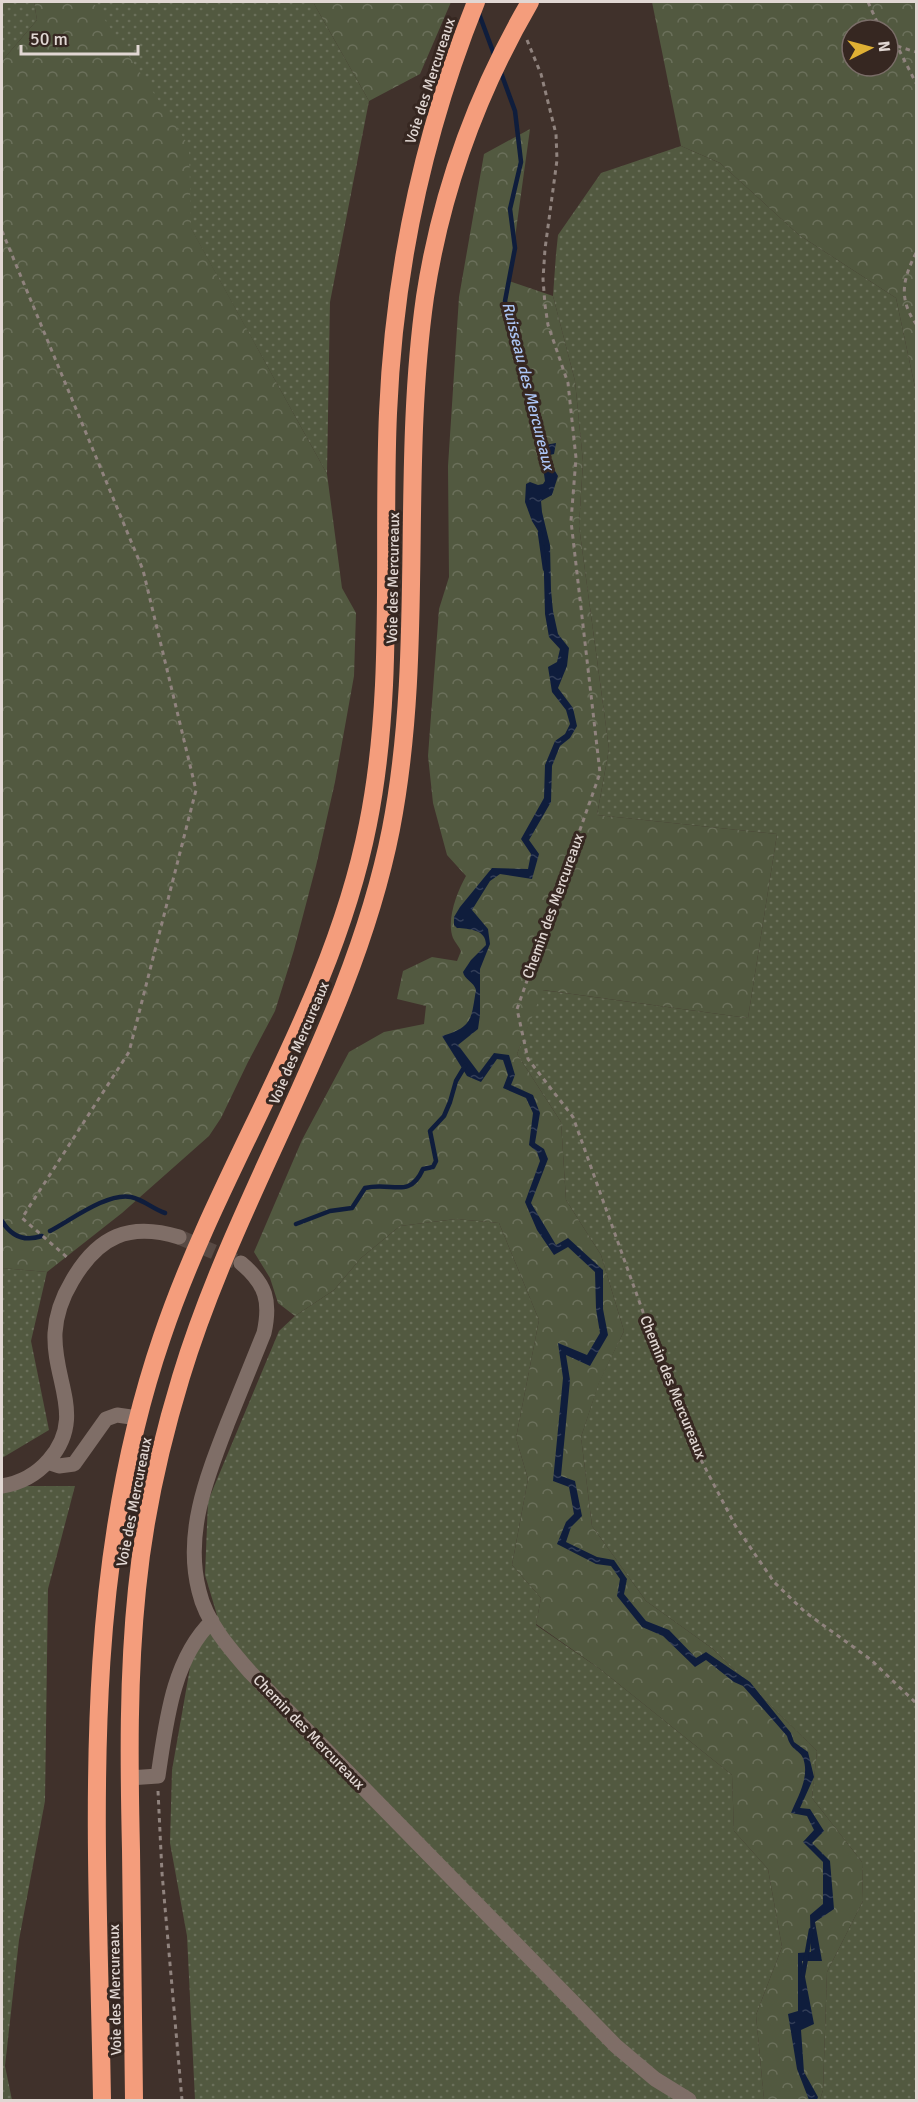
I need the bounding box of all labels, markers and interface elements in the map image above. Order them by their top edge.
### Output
street label: Voie des Mercureaux [401,16,459,146]
scale bar [21,18,138,56]
north arrow [840,18,900,78]
text: 50 m [30,28,68,50]
text: N [873,40,894,53]
water label: Ruisseau des Mercureaux [497,300,559,474]
street label: Voie des Mercureaux [383,512,403,644]
street label: Chemin des Mercureaux [518,831,588,981]
street label: Voie des Mercureaux [265,979,333,1107]
street label: Chemin des Mercureaux [636,1313,710,1461]
street label: Voie des Mercureaux [113,1436,155,1568]
street label: Chemin des Mercureaux [249,1671,369,1793]
street label: Voie des Mercureaux [105,1924,125,2056]

